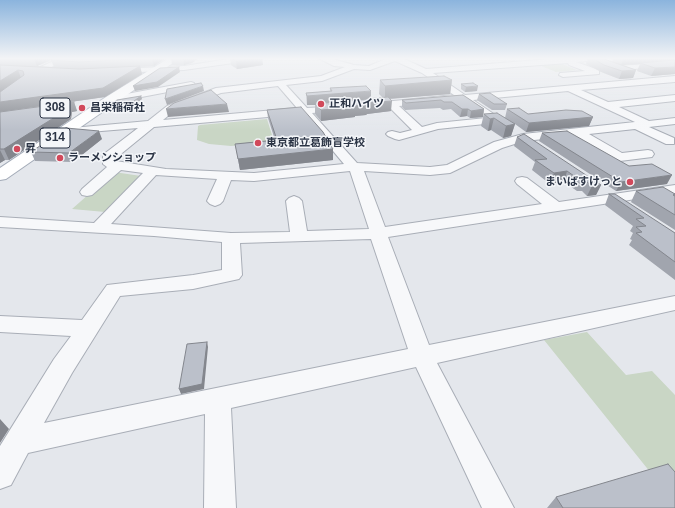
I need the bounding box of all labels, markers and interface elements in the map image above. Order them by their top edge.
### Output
place label: 正和ハイツ [329,97,384,111]
road number: 308 [40,98,70,118]
marker: 正和ハイツ [316,99,326,109]
place label: 昌栄稲荷社 [90,101,145,115]
marker: 昌栄稲荷社 [77,103,87,113]
road number: 314 [40,128,70,148]
place label: 東京都立葛飾盲学校 [266,136,365,150]
marker: 東京都立葛飾盲学校 [253,138,263,148]
place label: 昇 [25,142,36,156]
marker: 昇 [12,144,22,154]
place label: ラーメンショップ [68,151,156,165]
marker: ラーメンショップ [55,153,65,163]
place label: まいばすけっと [545,175,622,189]
marker: まいばすけっと [625,177,635,187]

